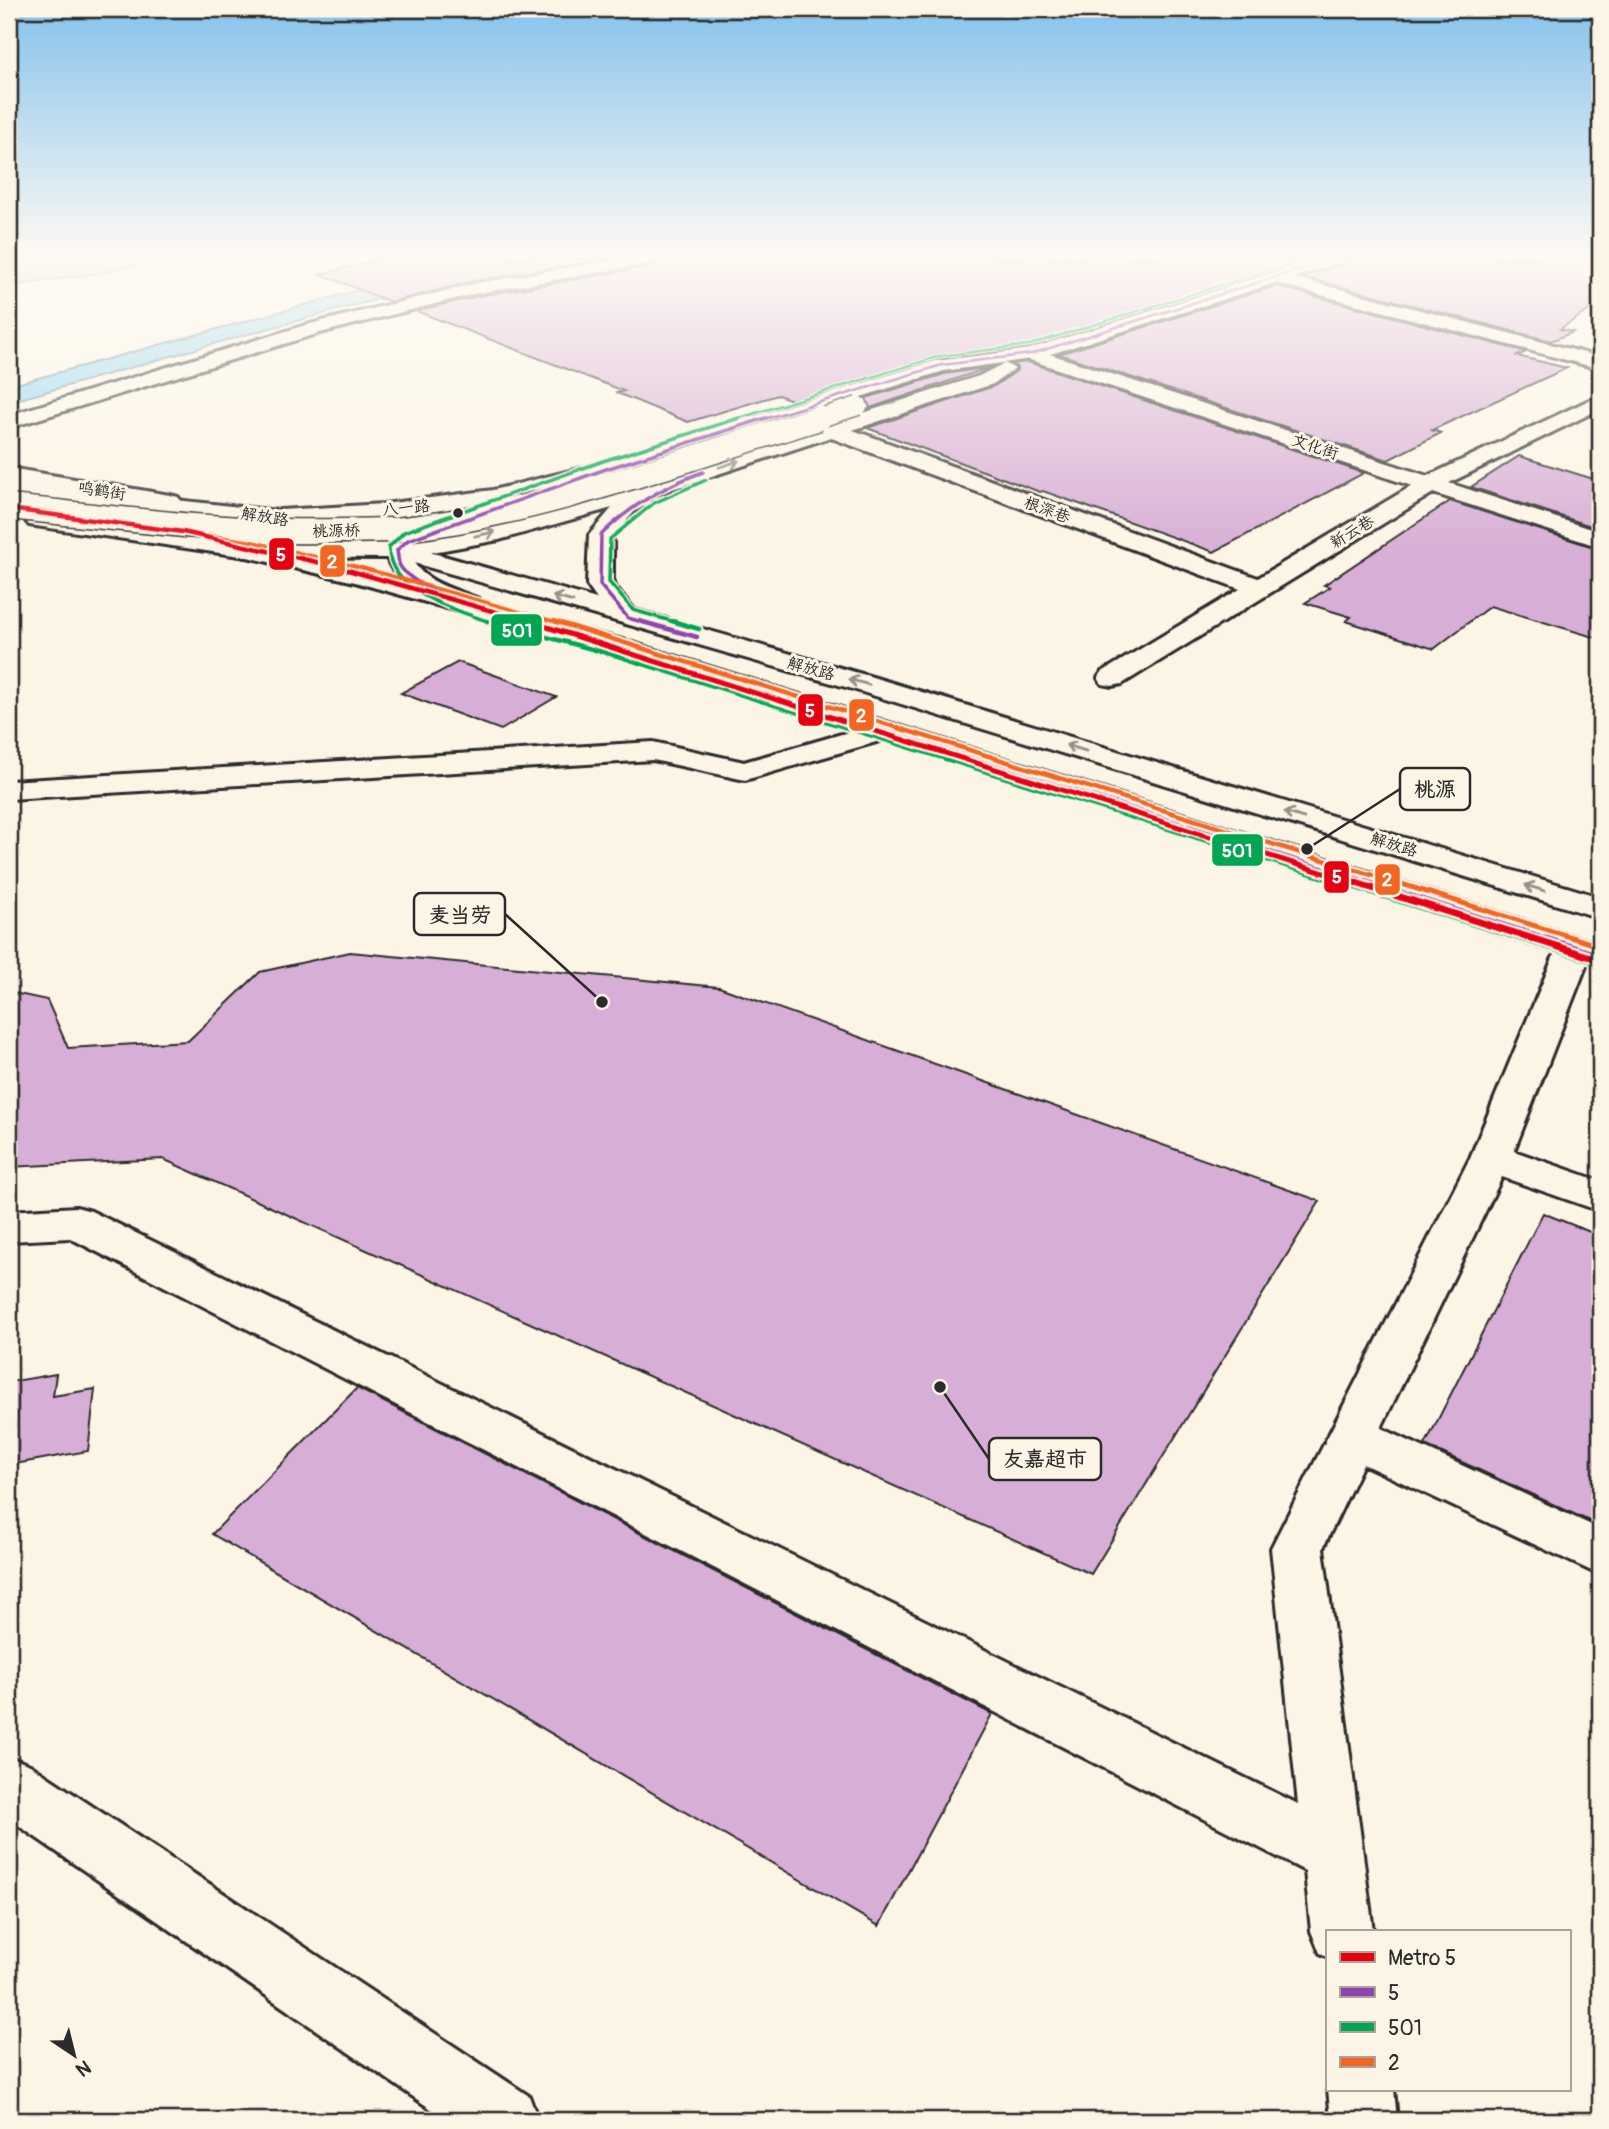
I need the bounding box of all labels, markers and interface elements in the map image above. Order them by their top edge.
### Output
street label: 文化街 [1289,430,1341,464]
one-way arrow [718,456,740,469]
street label: 鸣鹤街 [77,477,127,505]
street label: 根深巷 [1021,492,1073,528]
street label: 八一路 [381,496,431,520]
street label: 解放路 [240,503,290,531]
unlabelled marker [451,506,465,520]
street label: 新云巷 [1326,511,1378,553]
street label: 桃源桥 [312,520,360,542]
one-way arrow [473,527,496,541]
line badge: 5 [268,537,295,571]
text: 5 [276,543,286,567]
line badge: 2 [319,544,346,578]
text: 2 [327,550,338,574]
one-way arrow [552,592,575,605]
line badge: 501 [490,613,543,647]
text: 501 [502,619,532,643]
street label: 解放路 [785,653,837,685]
one-way arrow [848,675,870,688]
line badge: 5 [797,693,824,727]
line badge: 2 [848,698,875,732]
text: 5 [805,699,815,723]
text: 2 [856,704,867,728]
one-way arrow [1066,741,1088,753]
callout: 桃源 [1400,768,1470,810]
text: 桃源 [1414,776,1456,803]
one-way arrow [1283,807,1305,820]
street label: 解放路 [1368,828,1420,862]
line badge: 501 [1211,833,1264,867]
text: 501 [1222,839,1252,863]
line badge: 5 [1323,860,1350,894]
line badge: 2 [1374,863,1401,896]
text: 5 [1332,865,1342,889]
text: 2 [1382,868,1393,892]
one-way arrow [1524,881,1546,894]
callout: 麦当劳 [414,893,505,935]
text: 麦当劳 [429,902,492,929]
callout: 友嘉超市 [989,1438,1101,1480]
text: 友嘉超市 [1003,1446,1087,1473]
legend [1326,1930,1570,2090]
text: Metro 5 [1388,1945,1456,1972]
text: 5 [1388,1980,1399,2007]
text: 501 [1388,2015,1422,2042]
north arrow [38,2021,108,2090]
text: 2 [1388,2050,1400,2077]
text: N [71,2055,95,2082]

